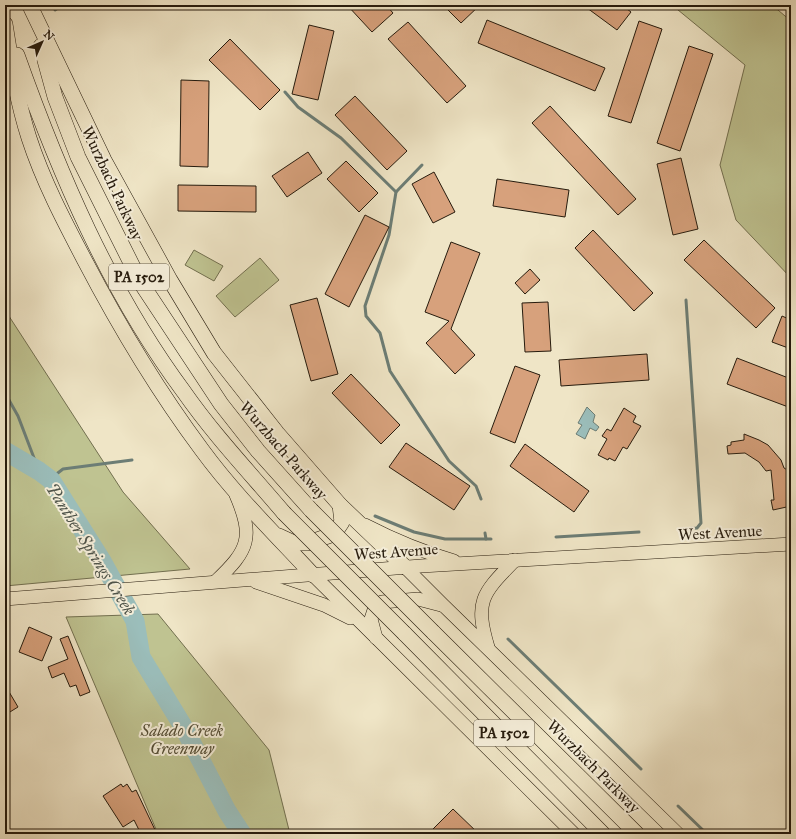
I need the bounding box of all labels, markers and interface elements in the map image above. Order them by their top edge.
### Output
north arrow [22,22,62,62]
text: N [41,27,57,44]
street label: Wurzbach Parkway [78,123,148,244]
road number: PA 1502 [109,264,169,290]
street label: Wurzbach Parkway [236,397,332,504]
water label: Panther Springs Creek [42,479,140,619]
street label: West Avenue [677,521,763,544]
street label: West Avenue [353,539,439,564]
street label: Wurzbach Parkway [543,716,645,817]
road number: PA 1502 [474,720,534,746]
park label: Salado Creek Greenway [140,721,223,758]

